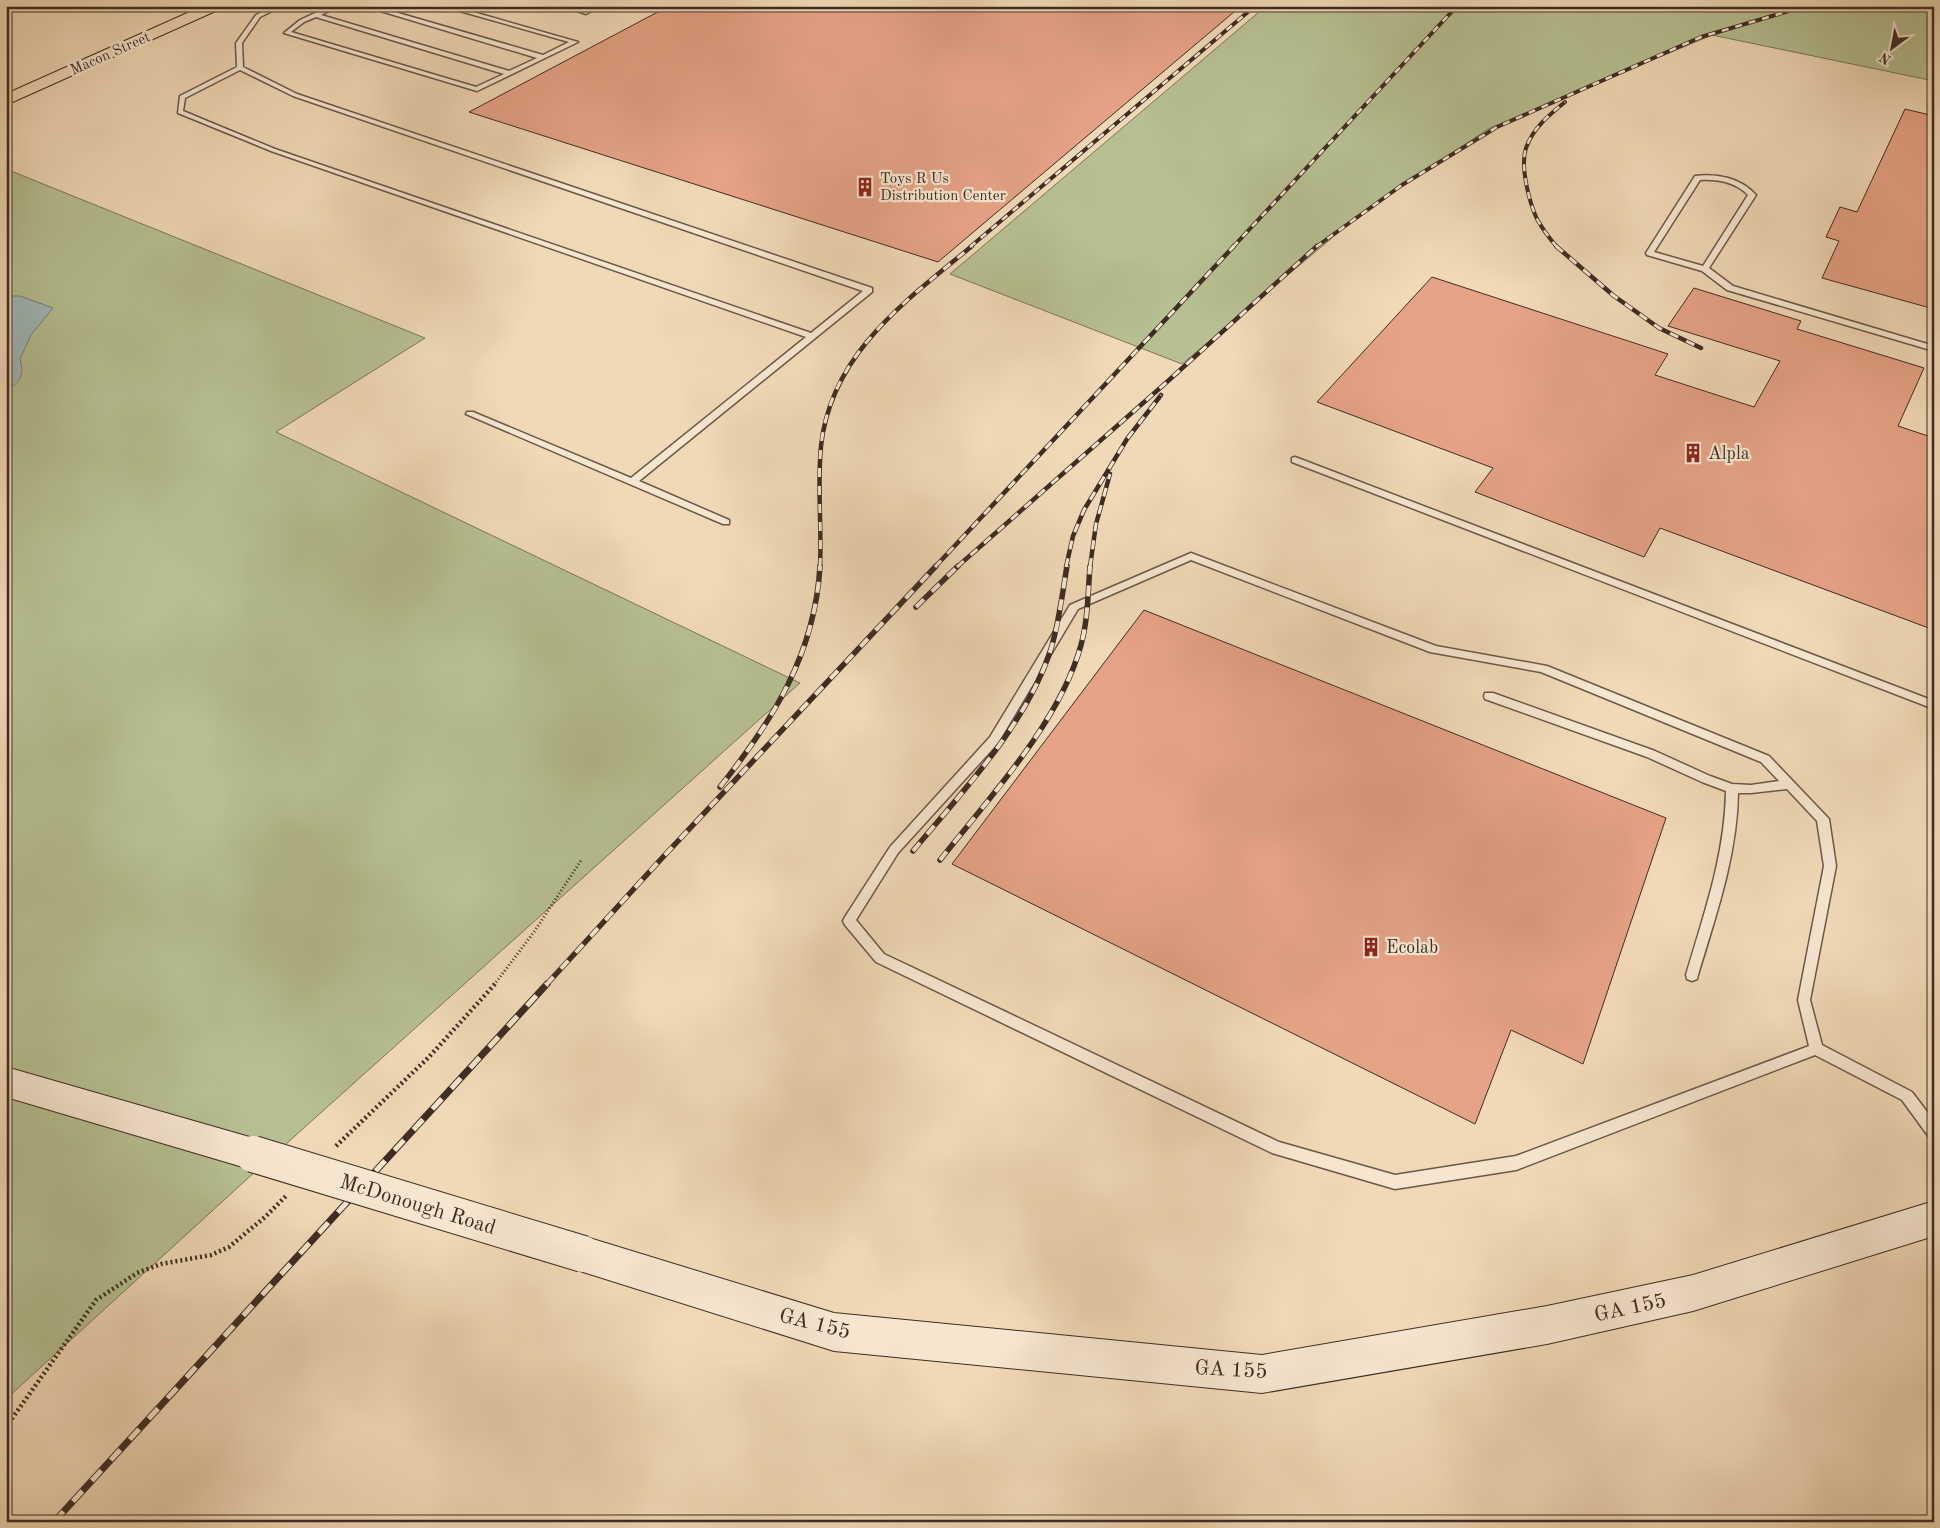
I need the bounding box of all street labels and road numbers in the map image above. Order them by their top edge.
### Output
street label: Macon Street [68,30,153,79]
street label: McDonough Road [337,1172,498,1239]
street label: GA 155 [1592,1291,1668,1326]
street label: GA 155 [777,1305,853,1343]
street label: GA 155 [1194,1358,1268,1383]

